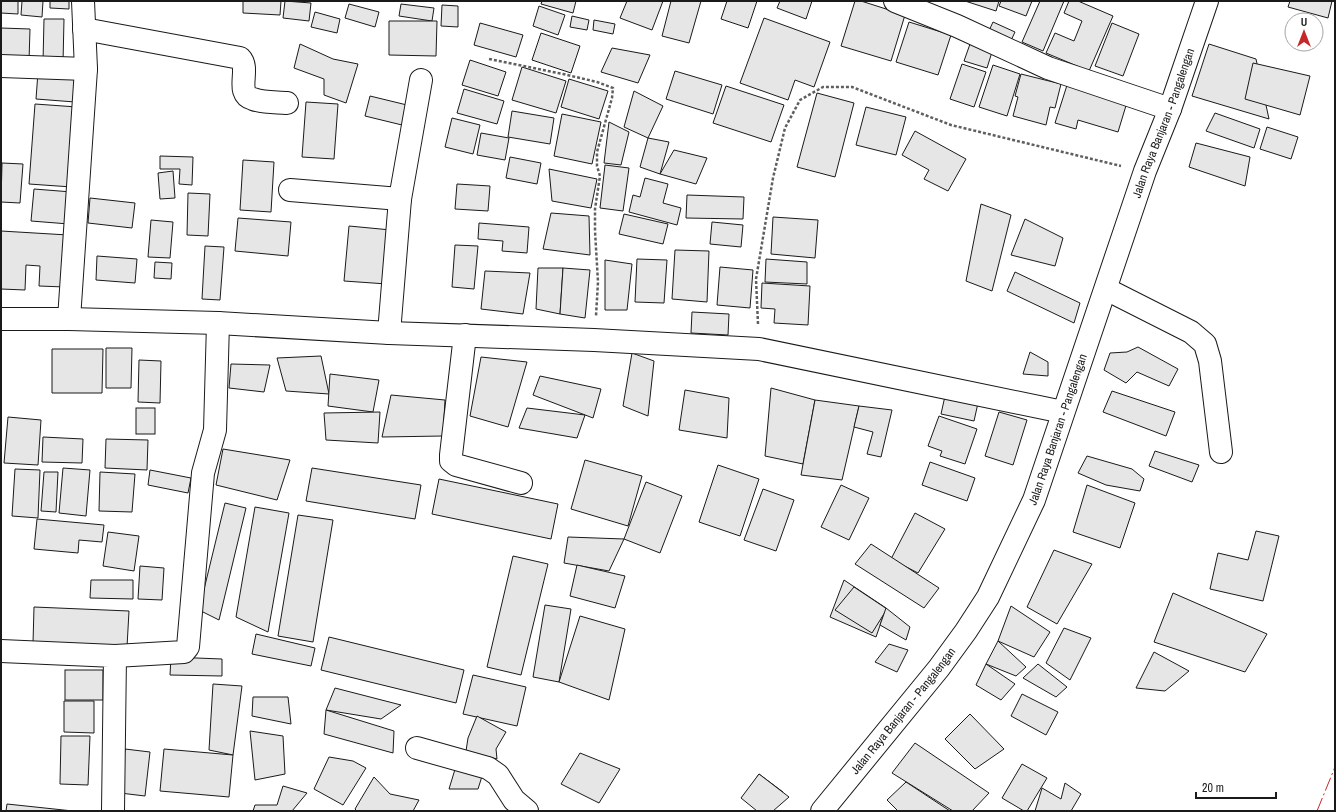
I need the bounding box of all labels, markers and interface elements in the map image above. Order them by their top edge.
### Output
north arrow [1284,12,1324,52]
text: U [1301,15,1307,29]
street label: Jalan Raya Banjaran - Pangalengan [1129,46,1198,200]
street label: Jalan Raya Banjaran - Pangalengan [1025,352,1091,508]
street label: Jalan Raya Banjaran - Pangalengan [847,644,959,778]
scale bar [1196,774,1276,800]
text: 20 m [1202,780,1224,796]

